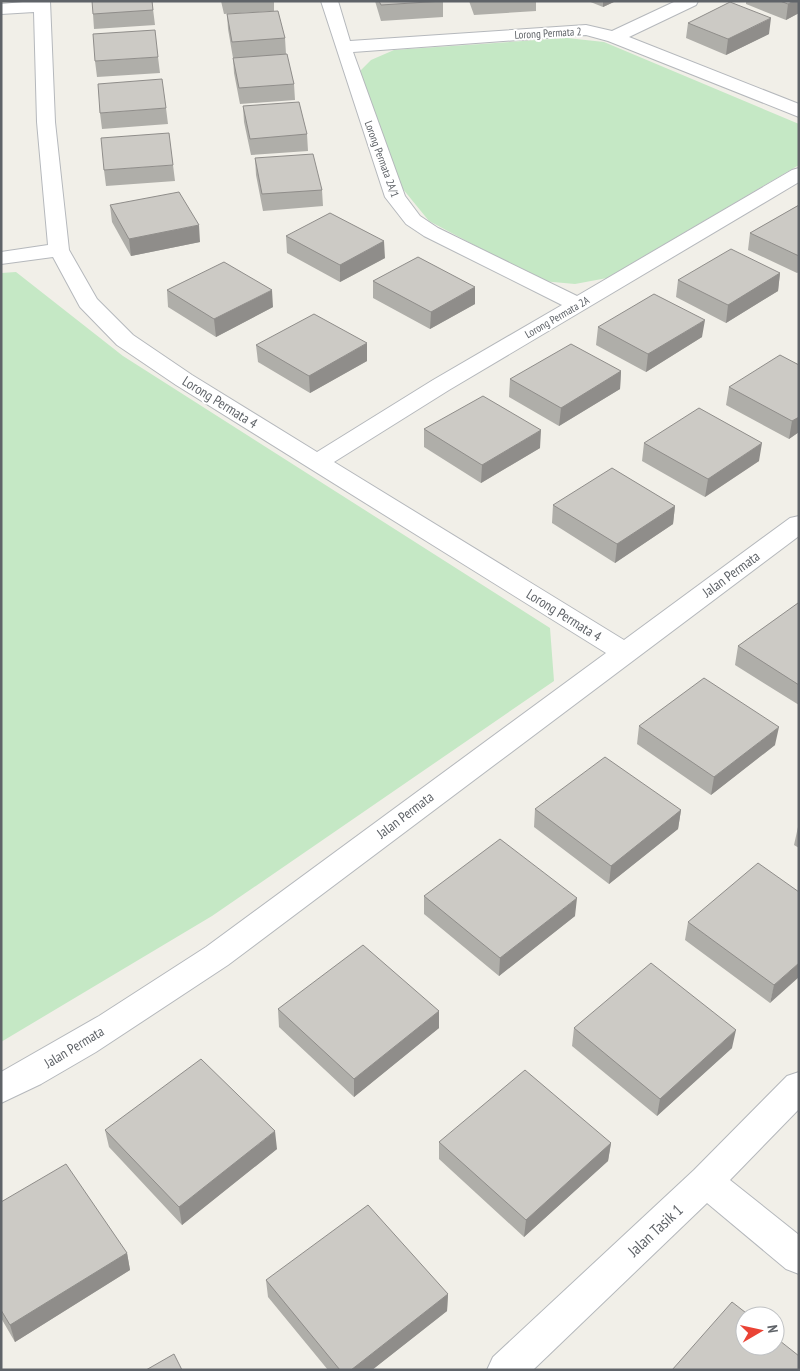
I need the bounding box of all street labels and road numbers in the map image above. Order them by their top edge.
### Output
street label: Lorong Permata 2 [514,24,582,42]
street label: Lorong Permata 2A/1 [362,119,402,199]
street label: Lorong Permata 2A [522,292,592,341]
street label: Lorong Permata 4 [179,372,262,433]
street label: Jalan Permata [698,547,763,601]
street label: Lorong Permata 4 [523,585,606,646]
street label: Jalan Permata [372,788,437,843]
street label: Jalan Permata [40,1022,107,1072]
street label: Jalan Tasik 1 [623,1200,687,1261]

